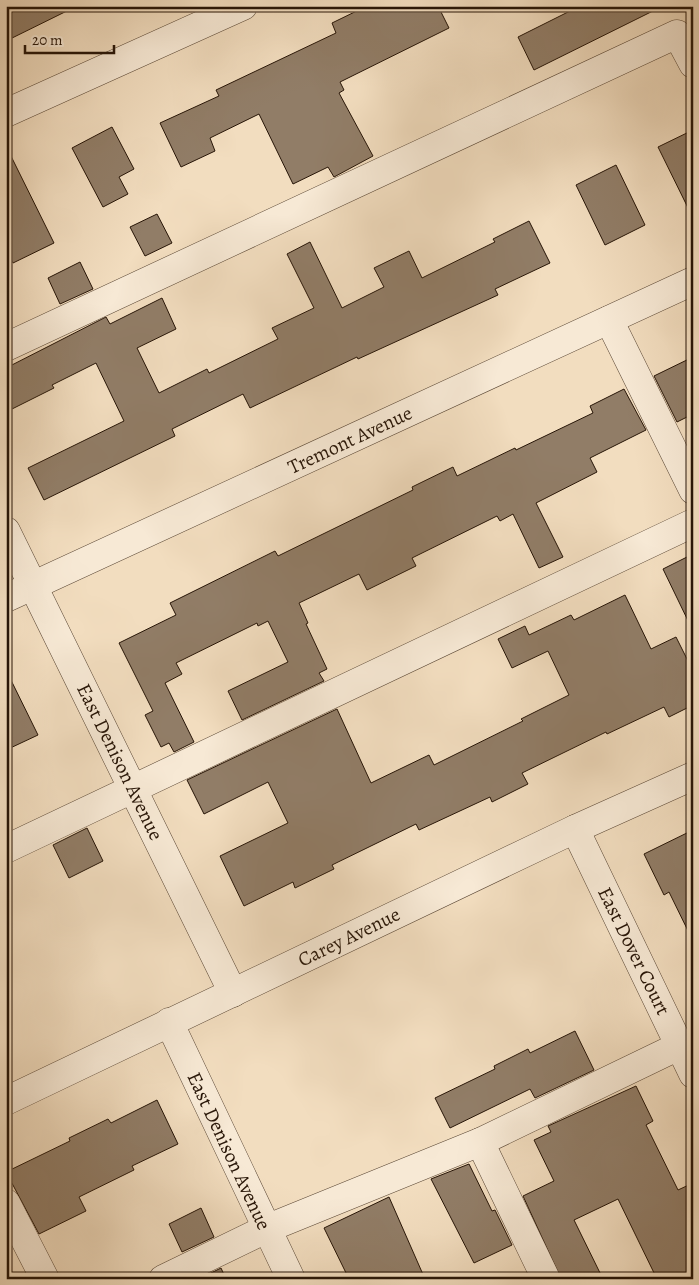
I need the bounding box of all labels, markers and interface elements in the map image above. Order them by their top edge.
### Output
scale bar [25,22,114,54]
text: 20 m [32,30,63,50]
street label: Tremont Avenue [283,399,417,481]
street label: East Denison Avenue [70,679,170,845]
street label: East Dover Court [591,882,677,1020]
street label: Carey Avenue [293,901,405,973]
street label: East Denison Avenue [181,1068,277,1234]

